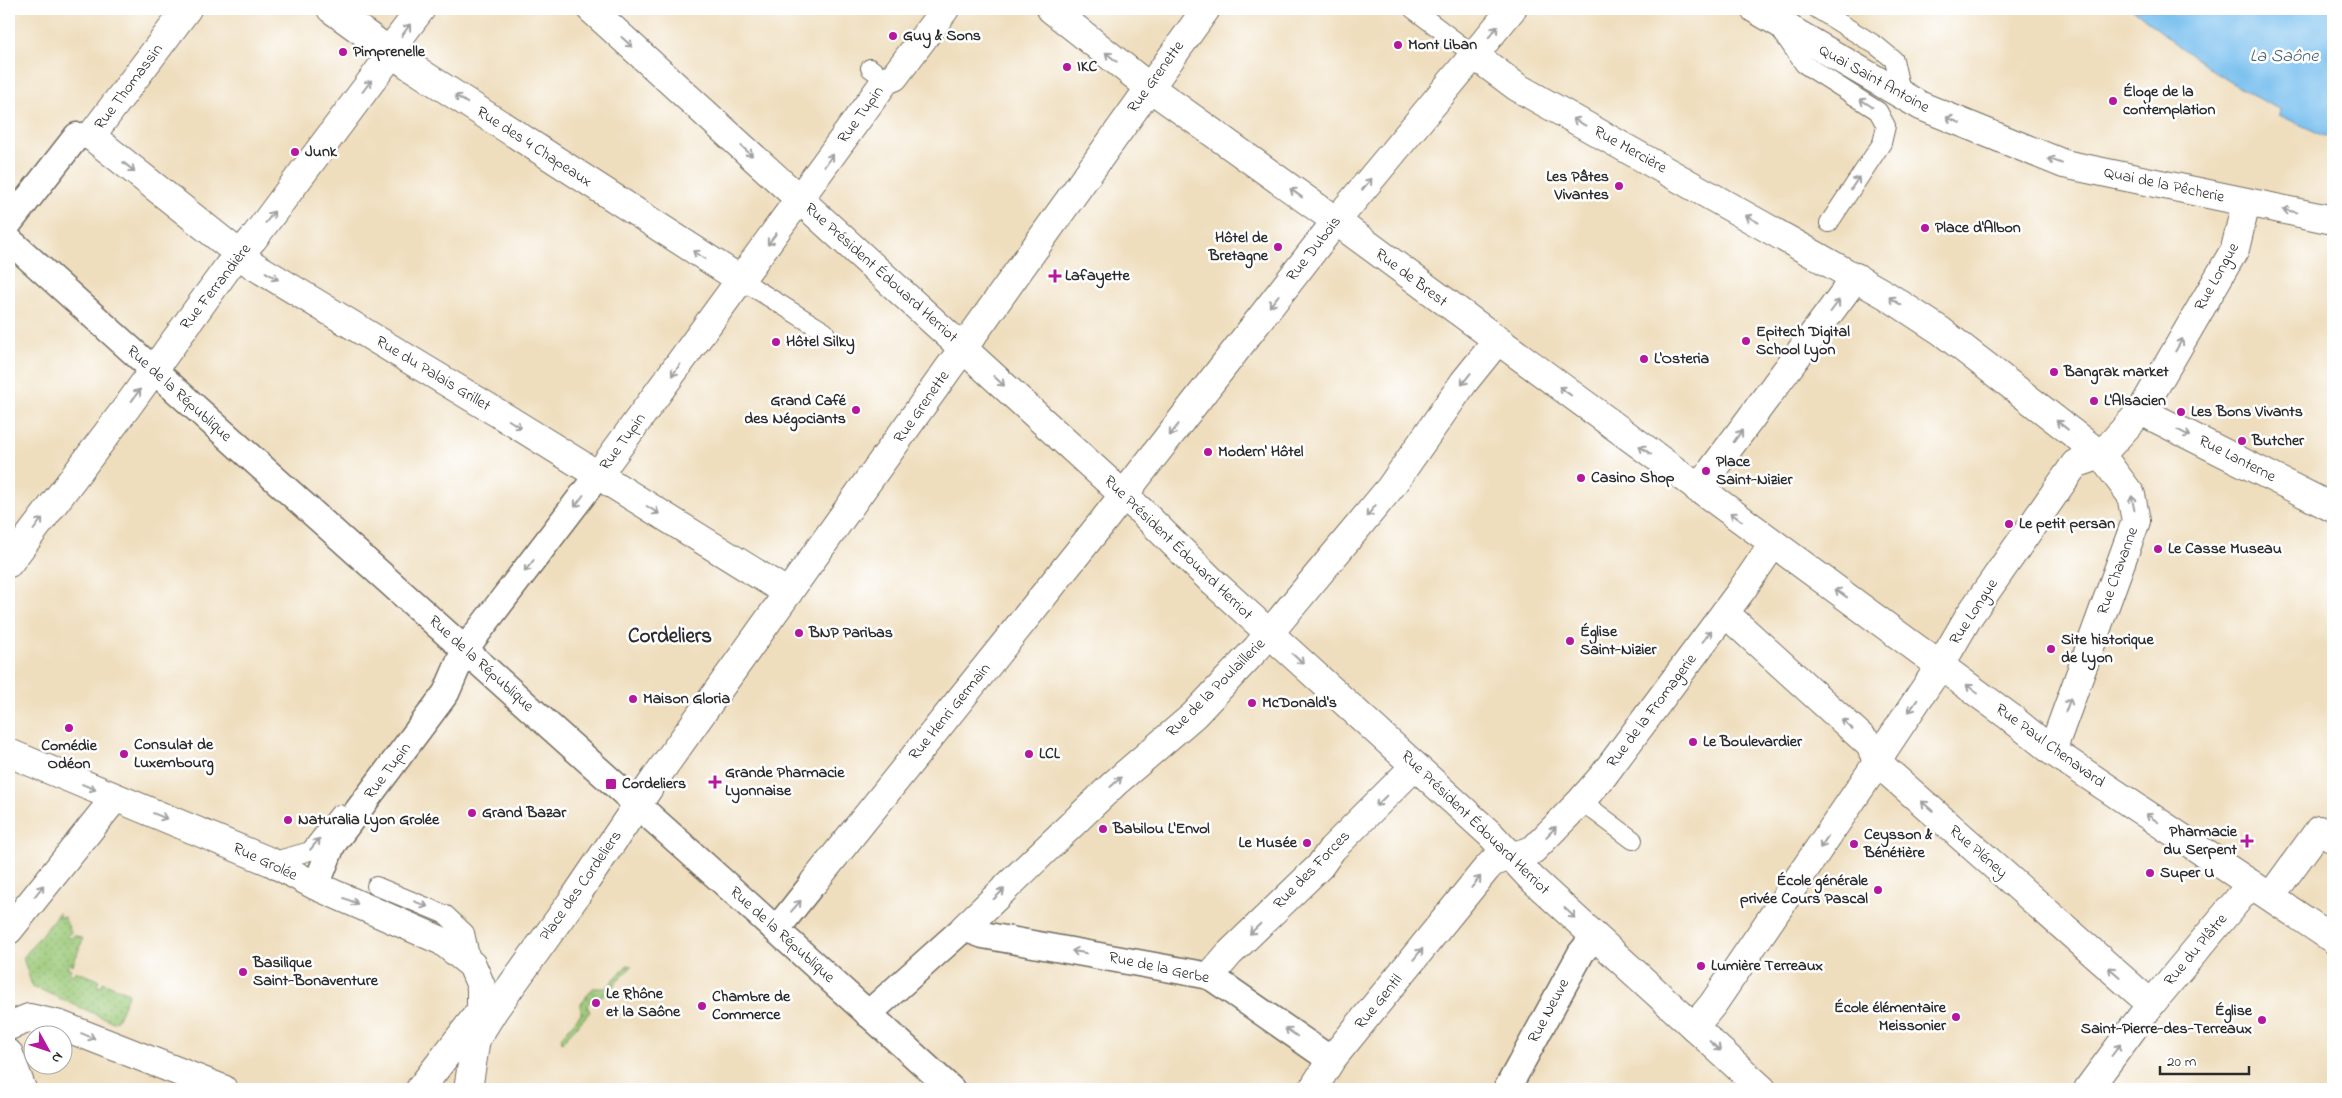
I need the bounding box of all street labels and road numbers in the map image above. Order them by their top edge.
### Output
street label: Rue Grenette [1122,35,1191,118]
street label: Rue Thomassin [89,39,169,135]
street label: Quai Saint Antoine [1814,39,1934,120]
street label: Rue Tupin [832,81,890,149]
street label: Rue des 4 Chapeaux [471,100,597,194]
street label: Rue Mercière [1589,120,1672,180]
street label: Quai de la Pêcherie [2101,161,2227,210]
street label: Rue Président Édouard Herriot [799,197,964,349]
street label: Rue Dubois [1281,211,1347,287]
street label: Rue Ferrandière [174,238,258,335]
street label: Rue Longue [2188,238,2246,315]
street label: Rue de Brest [1370,243,1453,314]
street label: Rue du Palais Grillet [371,330,496,418]
street label: Rue de la République [121,340,238,449]
street label: Rue Grenette [888,365,956,448]
street label: Rue Tupin [594,408,652,476]
street label: Rue Lanterne [2194,429,2281,489]
street label: Rue Président Édouard Herriot [1098,470,1259,626]
street label: Rue Chavanne [2091,523,2145,618]
street label: Rue Longue [1944,573,2005,650]
street label: Rue de la République [423,610,540,719]
street label: Rue de la Poulaillerie [1161,632,1272,743]
street label: Rue de la Fromagerie [1601,648,1703,773]
street label: Rue Henri Germain [903,658,997,766]
street label: Rue Paul Chenavard [1990,698,2110,794]
street label: Rue Tupin [359,737,417,805]
street label: Rue Président Édouard Herriot [1395,745,1556,901]
street label: Rue Pléney [1943,820,2013,884]
street label: Rue des Forces [1268,825,1356,915]
street label: Place des Cordeliers [534,826,628,946]
street label: Rue Grolée [229,837,302,888]
street label: Rue de la République [724,881,841,990]
street label: Rue du Plâtre [2158,908,2234,992]
street label: Rue de la Gerbe [1106,946,1212,991]
street label: Rue Gentil [1349,969,1409,1035]
street label: Rue Neuve [1522,974,1576,1048]

